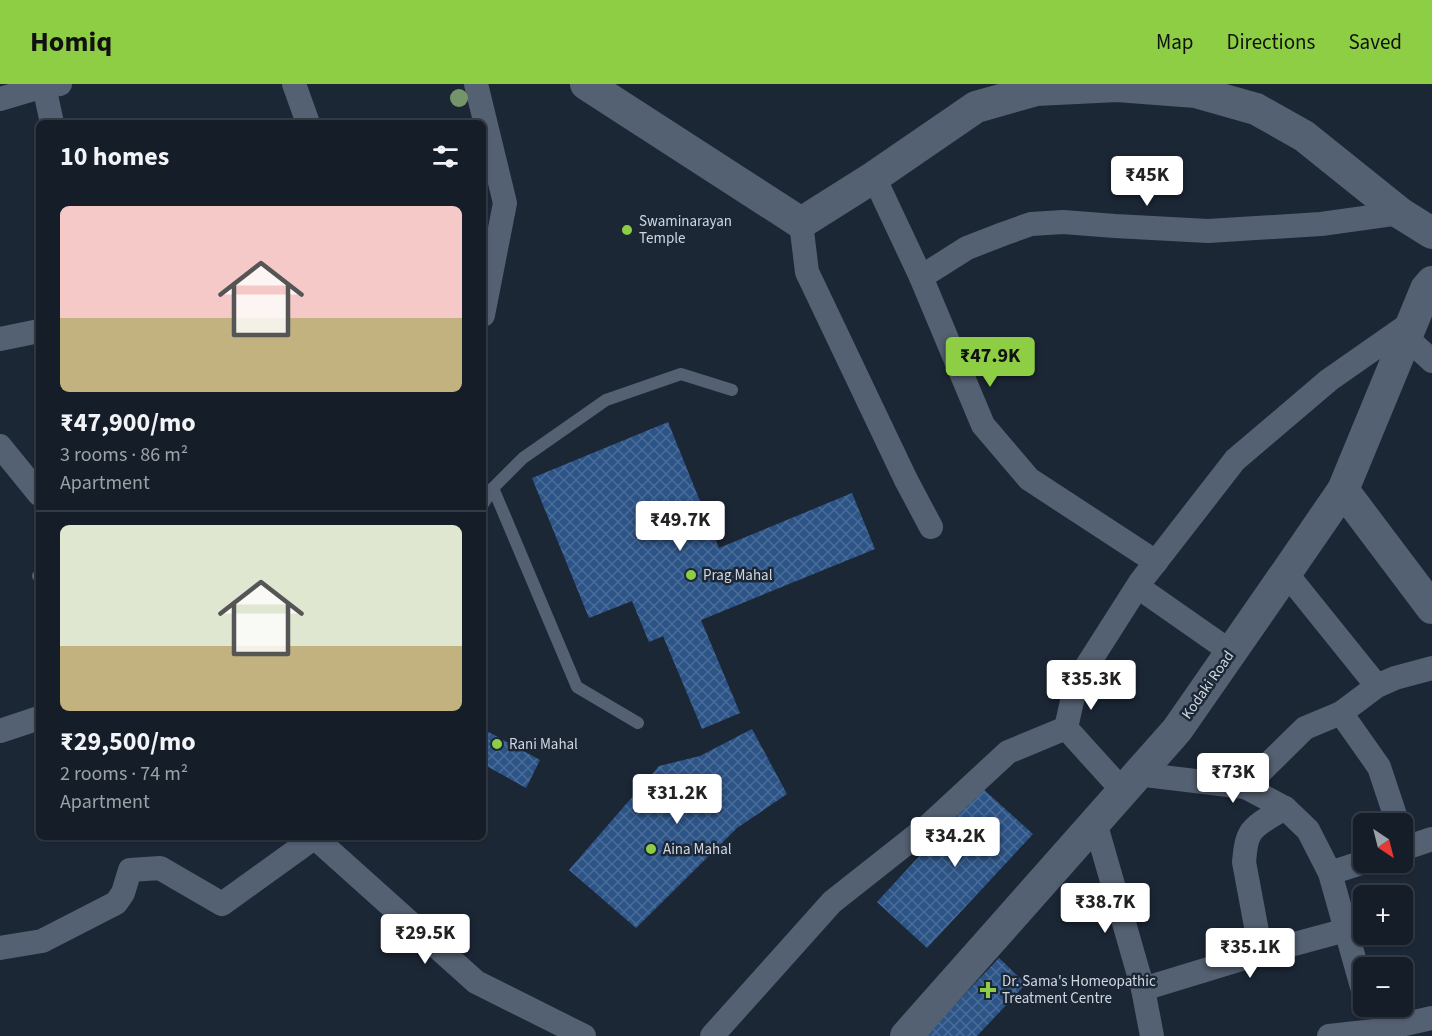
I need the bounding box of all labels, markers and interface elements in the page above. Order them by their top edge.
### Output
text: Homiq [30,22,112,62]
text: Map [1156,27,1194,57]
text: Directions [1227,27,1315,57]
text: Saved [1348,27,1402,57]
text: 10 homes [60,138,169,175]
icon: filters [429,140,462,173]
pin: ₹45K [1111,156,1183,207]
text: ₹45K [1125,161,1169,189]
place label: Swaminarayan Temple [639,211,732,249]
marker: Swaminarayan Temple [620,223,634,237]
icon: home [207,245,315,353]
pin: ₹47.9K [941,337,1039,388]
text: ₹47.9K [960,342,1020,370]
text: ₹47,900/mo [60,404,196,441]
text: 3 rooms · 86 m² [60,441,188,469]
text: Apartment [60,469,150,497]
pin: ₹49.7K [631,501,729,552]
text: ₹49.7K [650,506,710,534]
icon: home [207,564,315,672]
place label: Prag Mahal [703,565,773,586]
marker: Prag Mahal [684,568,698,582]
street label: Kodaki Road [1177,647,1239,723]
pin: ₹35.3K [1042,660,1140,711]
text: ₹35.3K [1061,665,1121,693]
text: ₹29,500/mo [60,723,196,760]
place label: Rani Mahal [509,734,578,755]
marker: Rani Mahal [490,737,504,751]
pin: ₹73K [1197,753,1269,804]
text: ₹73K [1211,758,1255,786]
text: 2 rooms · 74 m² [60,760,188,788]
pin: ₹31.2K [628,774,726,825]
text: ₹31.2K [647,779,707,807]
text: Apartment [60,788,150,816]
north arrow [1353,813,1413,873]
map controls [1353,813,1413,1017]
pin: ₹34.2K [906,817,1004,868]
text: ₹34.2K [925,822,985,850]
place label: Aina Mahal [663,839,732,860]
marker: Aina Mahal [644,842,658,856]
pin: ₹38.7K [1056,883,1154,934]
button: + [1353,885,1413,945]
text: ₹38.7K [1075,888,1135,916]
pin: ₹29.5K [376,914,474,965]
text: ₹29.5K [395,919,455,947]
pin: ₹35.1K [1201,928,1299,979]
text: ₹35.1K [1220,933,1280,961]
button: − [1353,957,1413,1017]
place label: Dr. Sama's Homeopathic Treatment Centre [1002,971,1156,1009]
marker: Dr. Sama's Homeopathic Treatment Centre [979,981,997,999]

